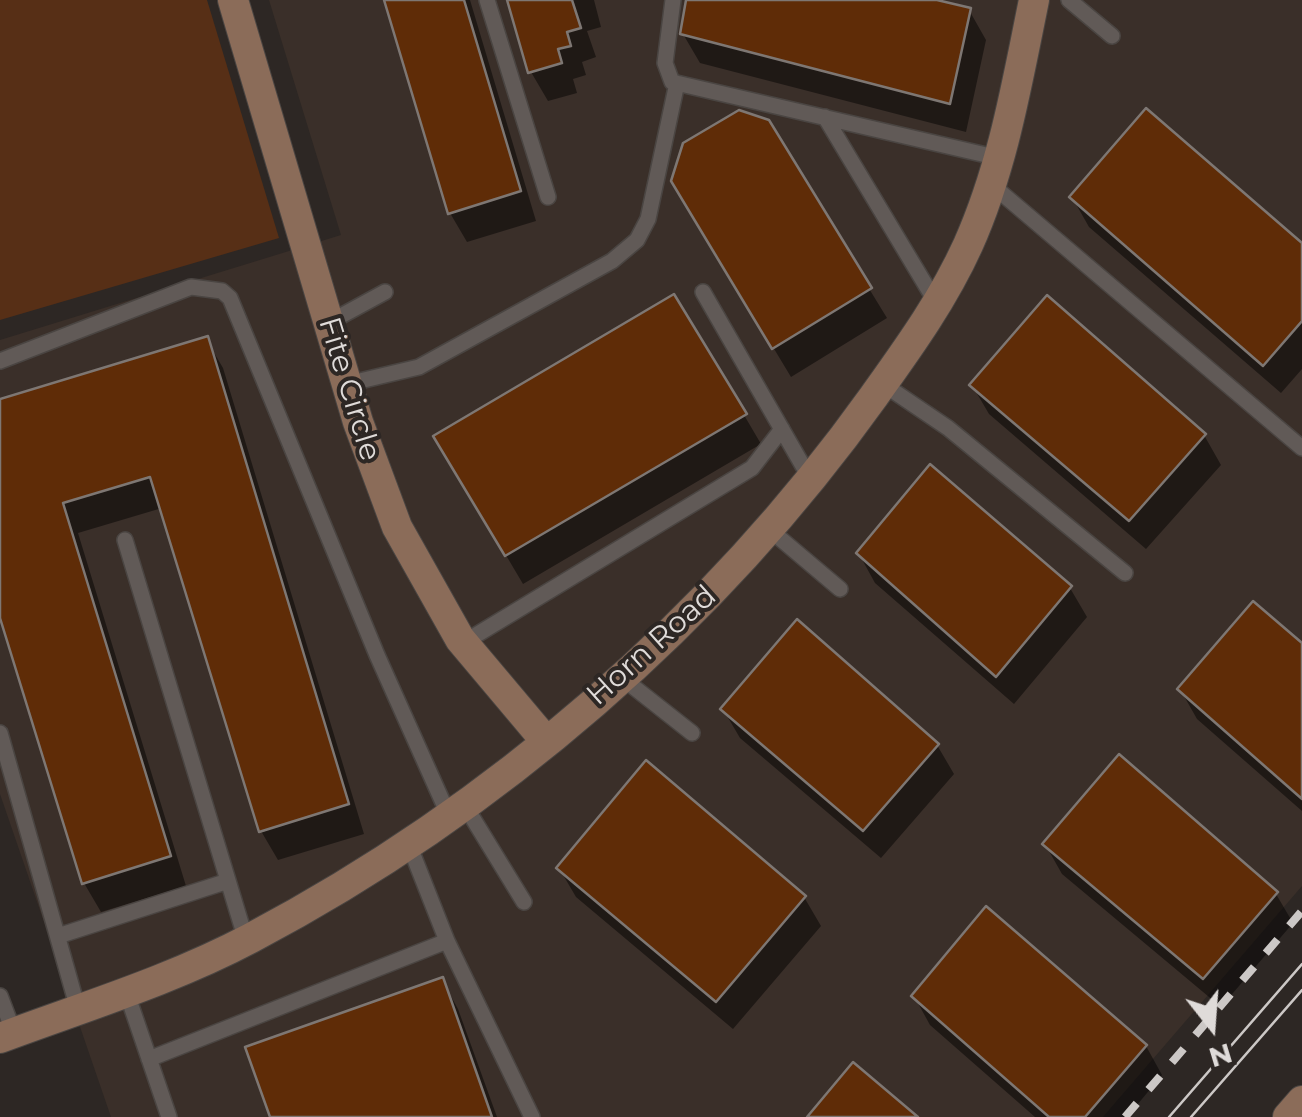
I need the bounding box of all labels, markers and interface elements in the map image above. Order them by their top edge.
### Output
street label: Fite Circle [310,313,388,465]
street label: Horn Road [580,579,724,713]
north arrow [1162,977,1262,1077]
text: N [1205,1036,1237,1075]

